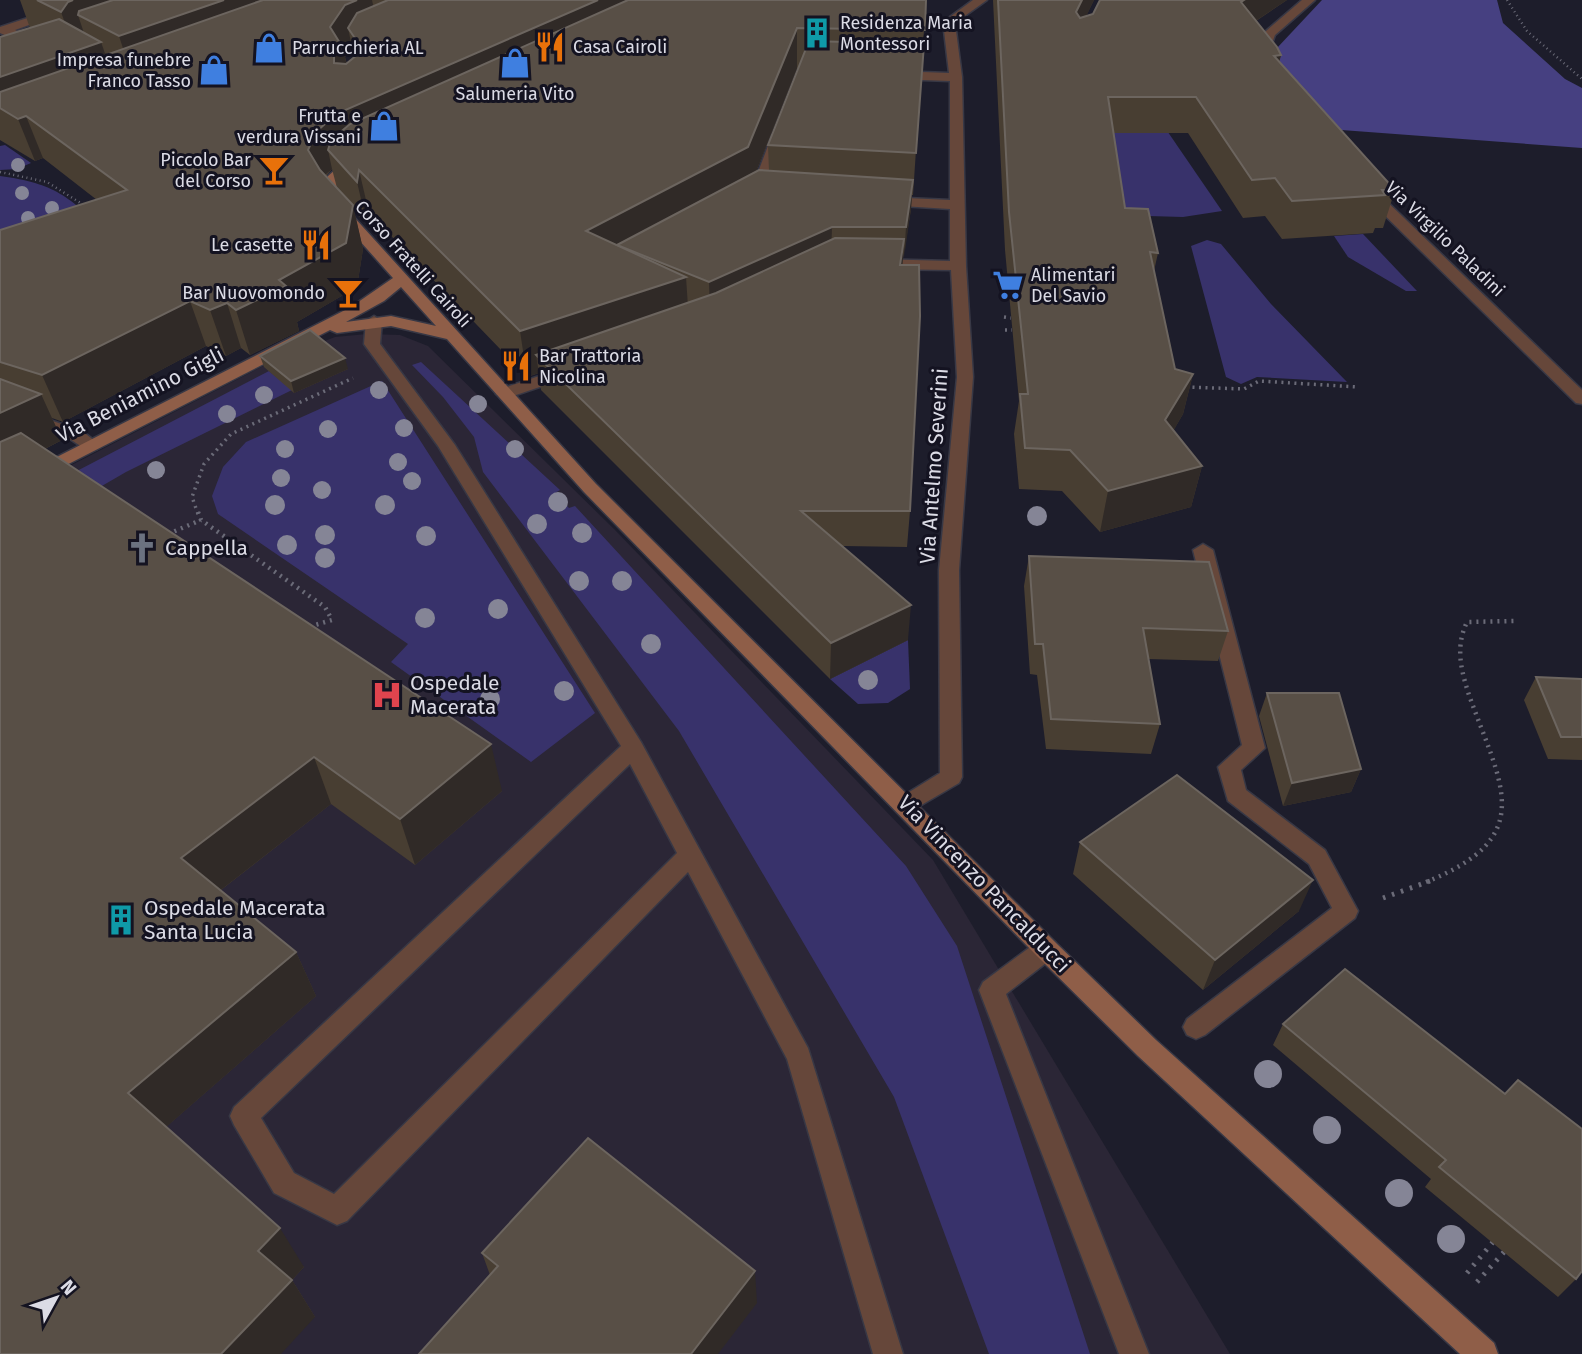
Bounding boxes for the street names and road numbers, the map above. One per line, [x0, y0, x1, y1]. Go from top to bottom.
street label: Via Virgilio Paladini [1381, 177, 1509, 301]
street label: Corso Fratelli Cairoli [350, 196, 476, 332]
street label: Via Beniamino Gigli [52, 341, 228, 449]
street label: Via Antelmo Severini [914, 367, 954, 565]
street label: Via Vincenzo Pancalducci [892, 790, 1076, 978]

